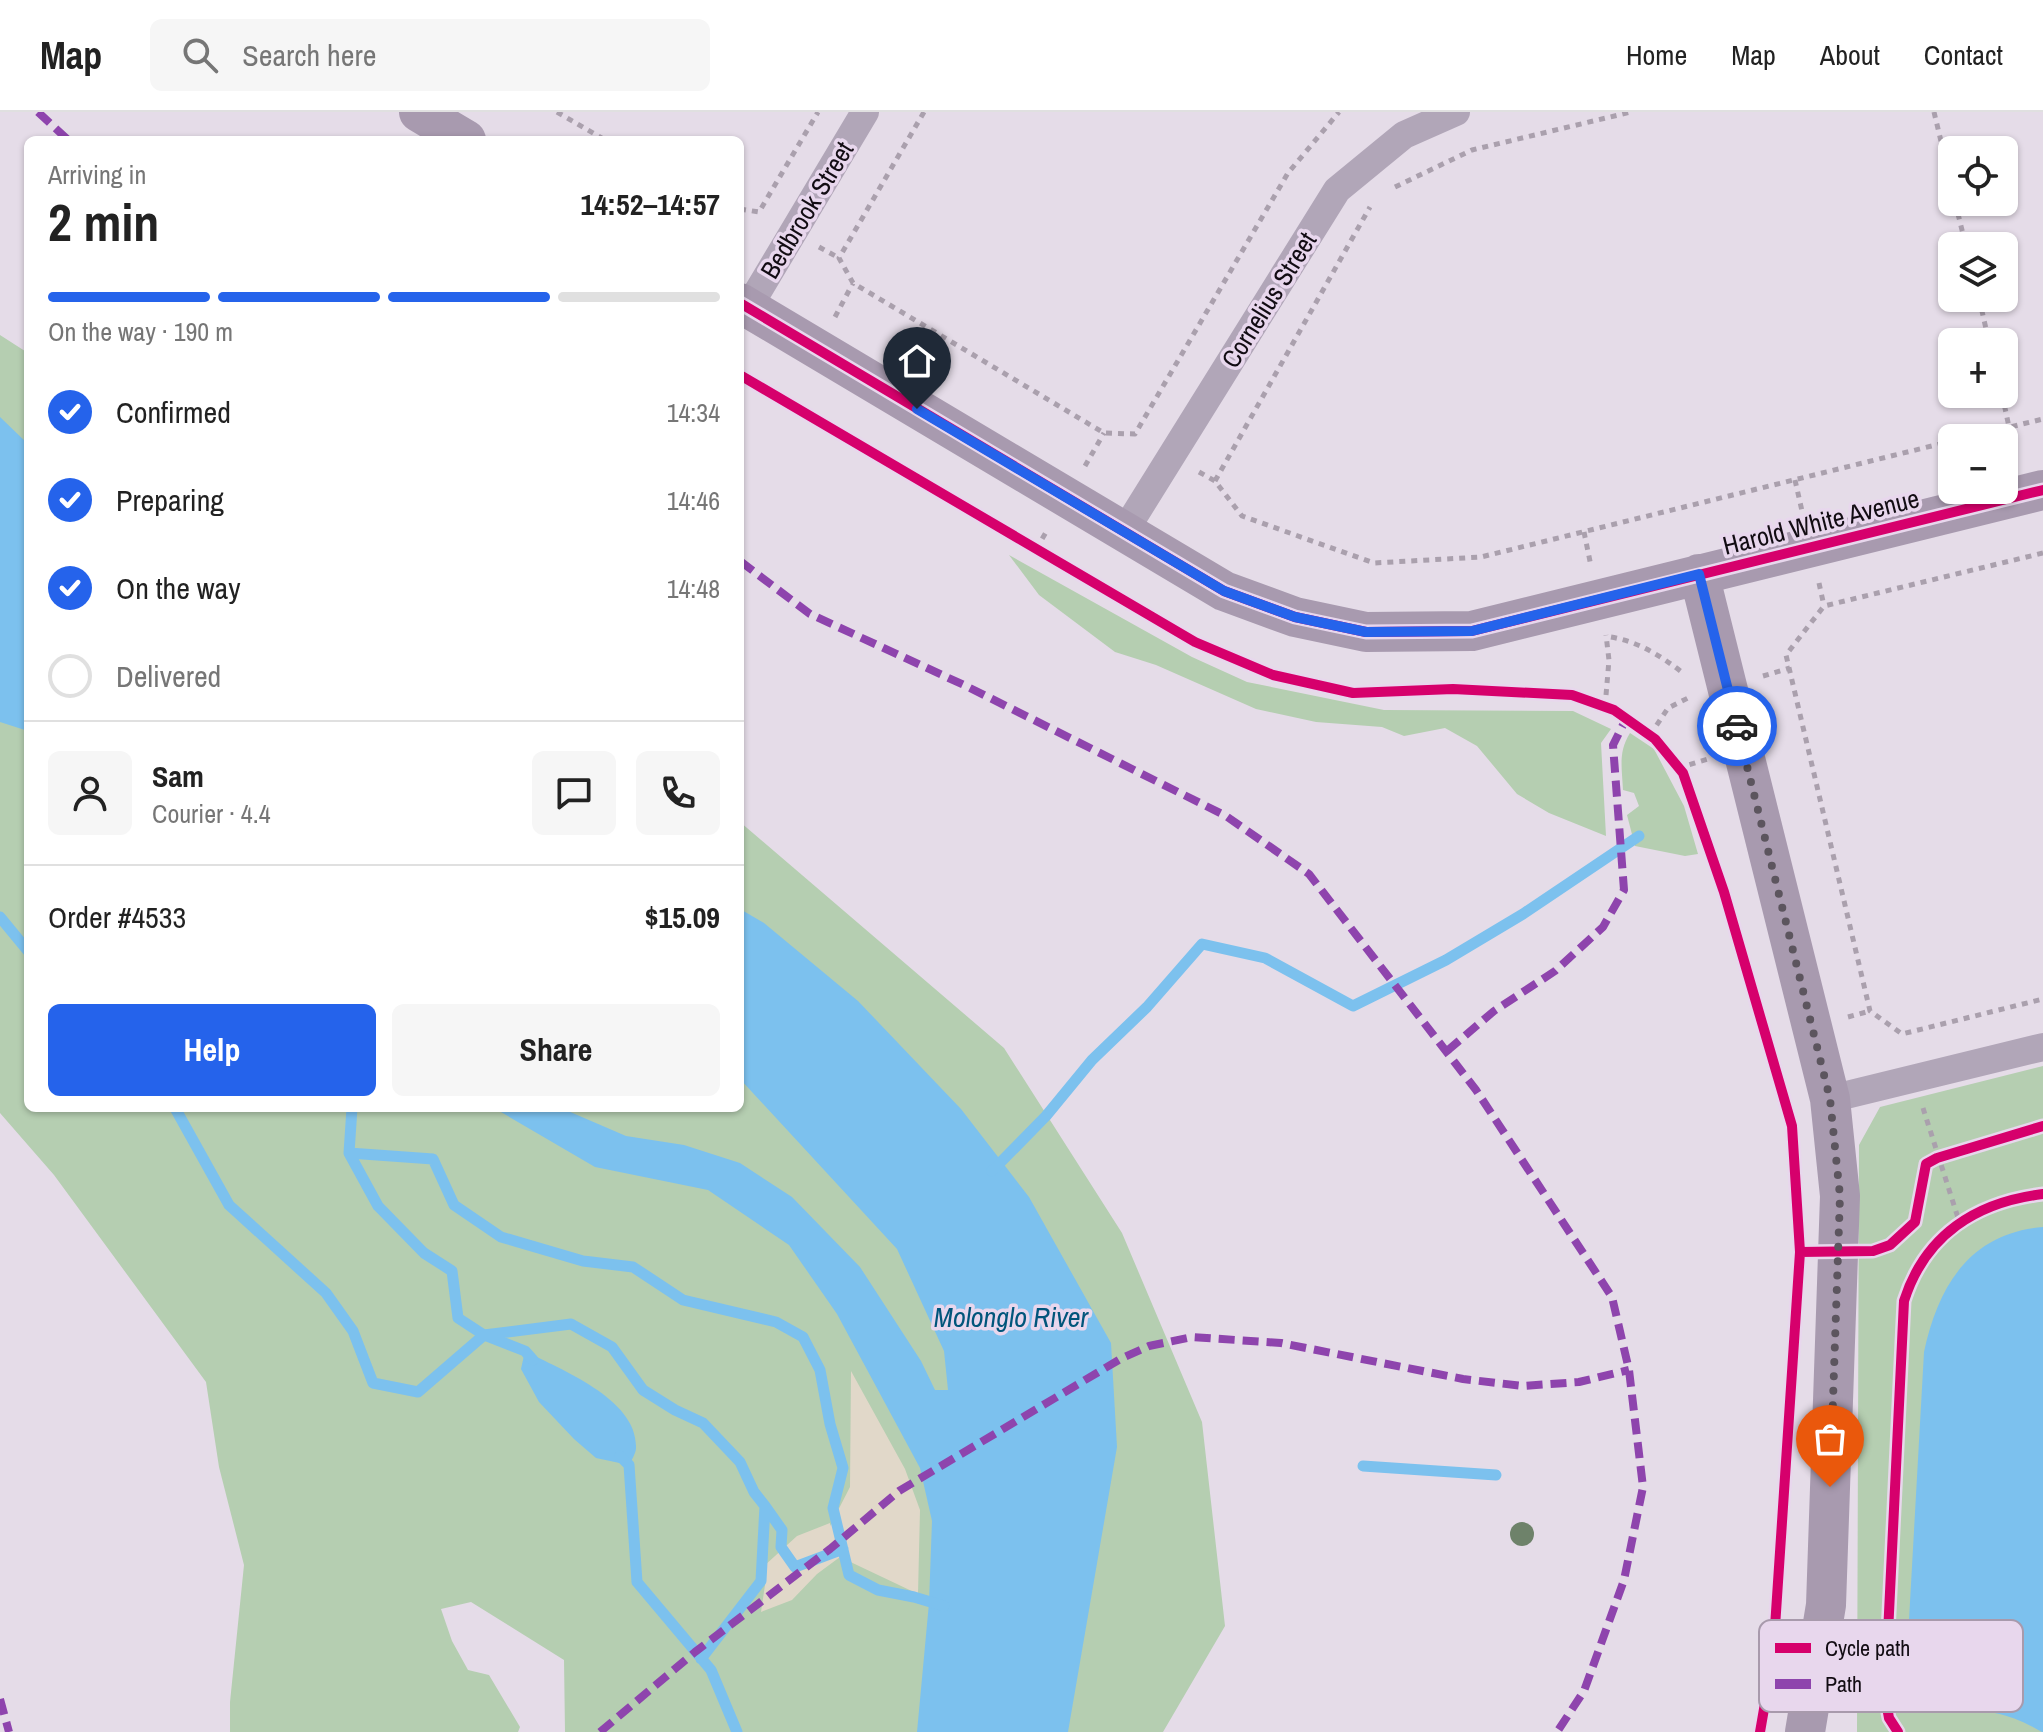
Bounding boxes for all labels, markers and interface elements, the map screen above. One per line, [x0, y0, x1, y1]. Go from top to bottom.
search box [150, 19, 710, 91]
text: Map [40, 30, 102, 81]
icon: search [178, 33, 222, 77]
text: Search here [242, 35, 376, 75]
text: Home [1626, 36, 1687, 74]
text: Map [1731, 36, 1776, 74]
text: About [1820, 36, 1880, 74]
text: Contact [1924, 36, 2003, 74]
street label: Bedbrook Street [752, 135, 861, 285]
map controls [1938, 136, 2018, 504]
button: locate [1938, 136, 2018, 216]
text: Arriving in [48, 157, 146, 192]
text: 14:52–14:57 [581, 184, 720, 224]
text: 2 min [48, 187, 159, 257]
street label: Cornelius Street [1213, 225, 1324, 374]
button: layers [1938, 232, 2018, 312]
text: On the way · 190 m [48, 314, 233, 349]
pin [883, 327, 951, 409]
button: + [1938, 328, 2018, 408]
icon: home [895, 339, 939, 383]
icon: check [48, 390, 92, 434]
text: Confirmed [116, 392, 231, 432]
text: 14:34 [667, 395, 720, 430]
button: − [1938, 424, 2018, 504]
icon: check [48, 478, 92, 522]
text: Preparing [116, 480, 224, 520]
street label: Harold White Avenue [1719, 480, 1923, 563]
text: 14:46 [667, 483, 720, 518]
icon: check [48, 566, 92, 610]
text: On the way [116, 568, 240, 608]
text: 14:48 [667, 571, 720, 606]
text: Delivered [116, 656, 221, 696]
courier [1697, 686, 1777, 766]
icon: car [1715, 704, 1759, 748]
button: person [48, 751, 132, 835]
button: chat [532, 751, 616, 835]
button: phone [636, 751, 720, 835]
text: Sam [152, 756, 204, 796]
text: Courier · 4.4 [152, 796, 271, 831]
text: Order #4533 [48, 897, 186, 937]
text: $15.09 [645, 897, 720, 937]
button: Help [48, 1004, 376, 1096]
button: Share [392, 1004, 720, 1096]
water label: Molonglo River [934, 1298, 1090, 1336]
pin [1796, 1405, 1864, 1487]
icon: bag [1808, 1417, 1852, 1461]
legend [1759, 1620, 2023, 1712]
text: Cycle path [1825, 1633, 1910, 1663]
text: Path [1825, 1669, 1862, 1699]

